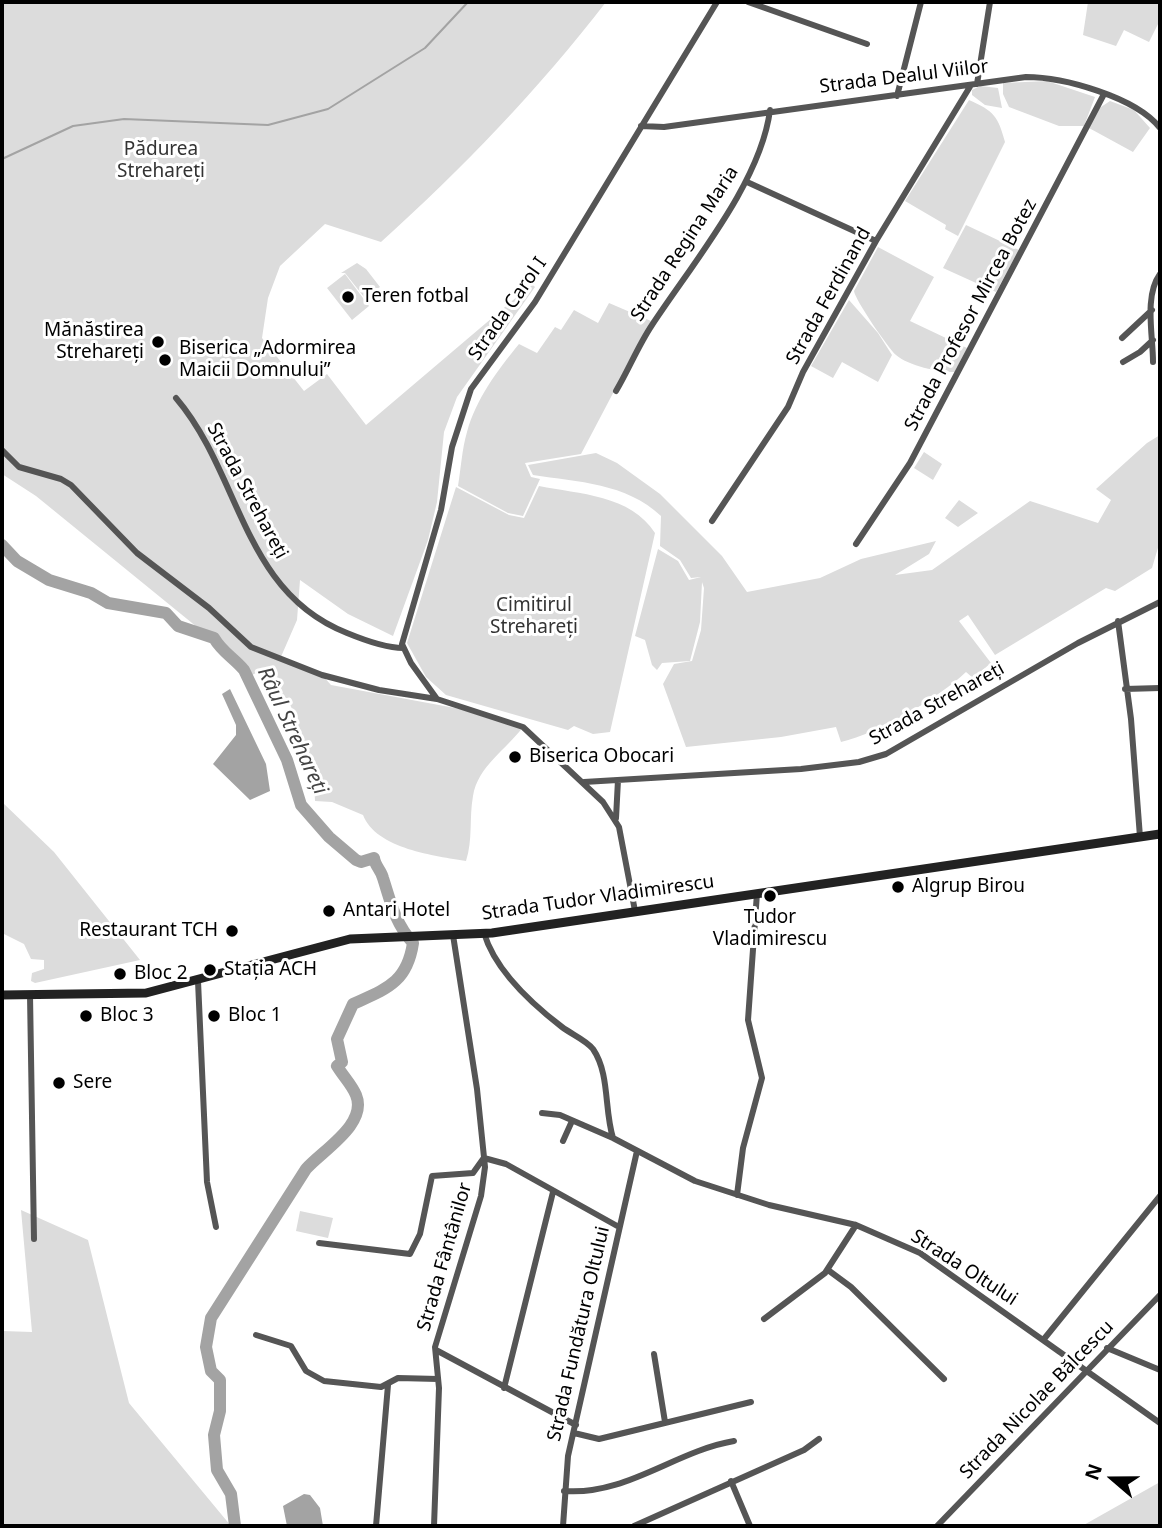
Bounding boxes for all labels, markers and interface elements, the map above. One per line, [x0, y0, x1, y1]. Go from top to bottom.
street label: Strada Dealul Viilor [818, 55, 990, 99]
park label: Pădurea Strehareți [117, 139, 205, 183]
street label: Strada Regina Maria [626, 162, 744, 326]
street label: Strada Profesor Mircea Botez [900, 195, 1042, 435]
street label: Strada Ferdinand [782, 223, 876, 369]
street label: Strada Carol I [464, 253, 552, 365]
place label: Teren fotbal [362, 286, 469, 308]
marker: Teren fotbal [340, 289, 356, 305]
place label: Mănăstirea Strehareți [44, 320, 144, 364]
marker: Mănăstirea Strehareți [150, 334, 166, 350]
place label: Biserica „Adormirea Maicii Domnului” [179, 338, 356, 382]
marker: Biserica „Adormirea Maicii Domnului” [157, 352, 173, 368]
street label: Strada Strehareți [202, 419, 292, 563]
park label: Cimitirul Strehareți [490, 595, 578, 639]
street label: Strada Strehareți [866, 658, 1008, 750]
water label: Râul Strehareți [251, 663, 333, 799]
place label: Biserica Obocari [529, 746, 674, 768]
marker: Biserica Obocari [507, 749, 523, 765]
street label: Strada Tudor Vladimirescu [480, 870, 716, 926]
place label: Algrup Birou [912, 876, 1025, 898]
marker: Algrup Birou [890, 879, 906, 895]
marker: Tudor Vladimirescu [762, 888, 778, 904]
place label: Antari Hotel [343, 900, 450, 922]
marker: Antari Hotel [321, 903, 337, 919]
place label: Tudor Vladimirescu [713, 907, 827, 951]
place label: Restaurant TCH [79, 920, 218, 942]
marker: Restaurant TCH [224, 923, 240, 939]
place label: Stația ACH [224, 959, 317, 981]
marker: Stația ACH [202, 962, 218, 978]
place label: Bloc 2 [134, 963, 188, 985]
marker: Bloc 2 [112, 966, 128, 982]
place label: Bloc 3 [100, 1005, 154, 1027]
place label: Bloc 1 [228, 1005, 282, 1027]
marker: Bloc 3 [78, 1008, 94, 1024]
marker: Bloc 1 [206, 1008, 222, 1024]
place label: Sere [73, 1072, 112, 1094]
marker: Sere [51, 1075, 67, 1091]
street label: Strada Fântânilor [413, 1180, 477, 1334]
street label: Strada Fundătura Oltului [543, 1224, 615, 1444]
street label: Strada Oltului [906, 1225, 1022, 1311]
street label: Strada Nicolae Bălcescu [955, 1316, 1119, 1484]
north arrow [1078, 1444, 1148, 1514]

